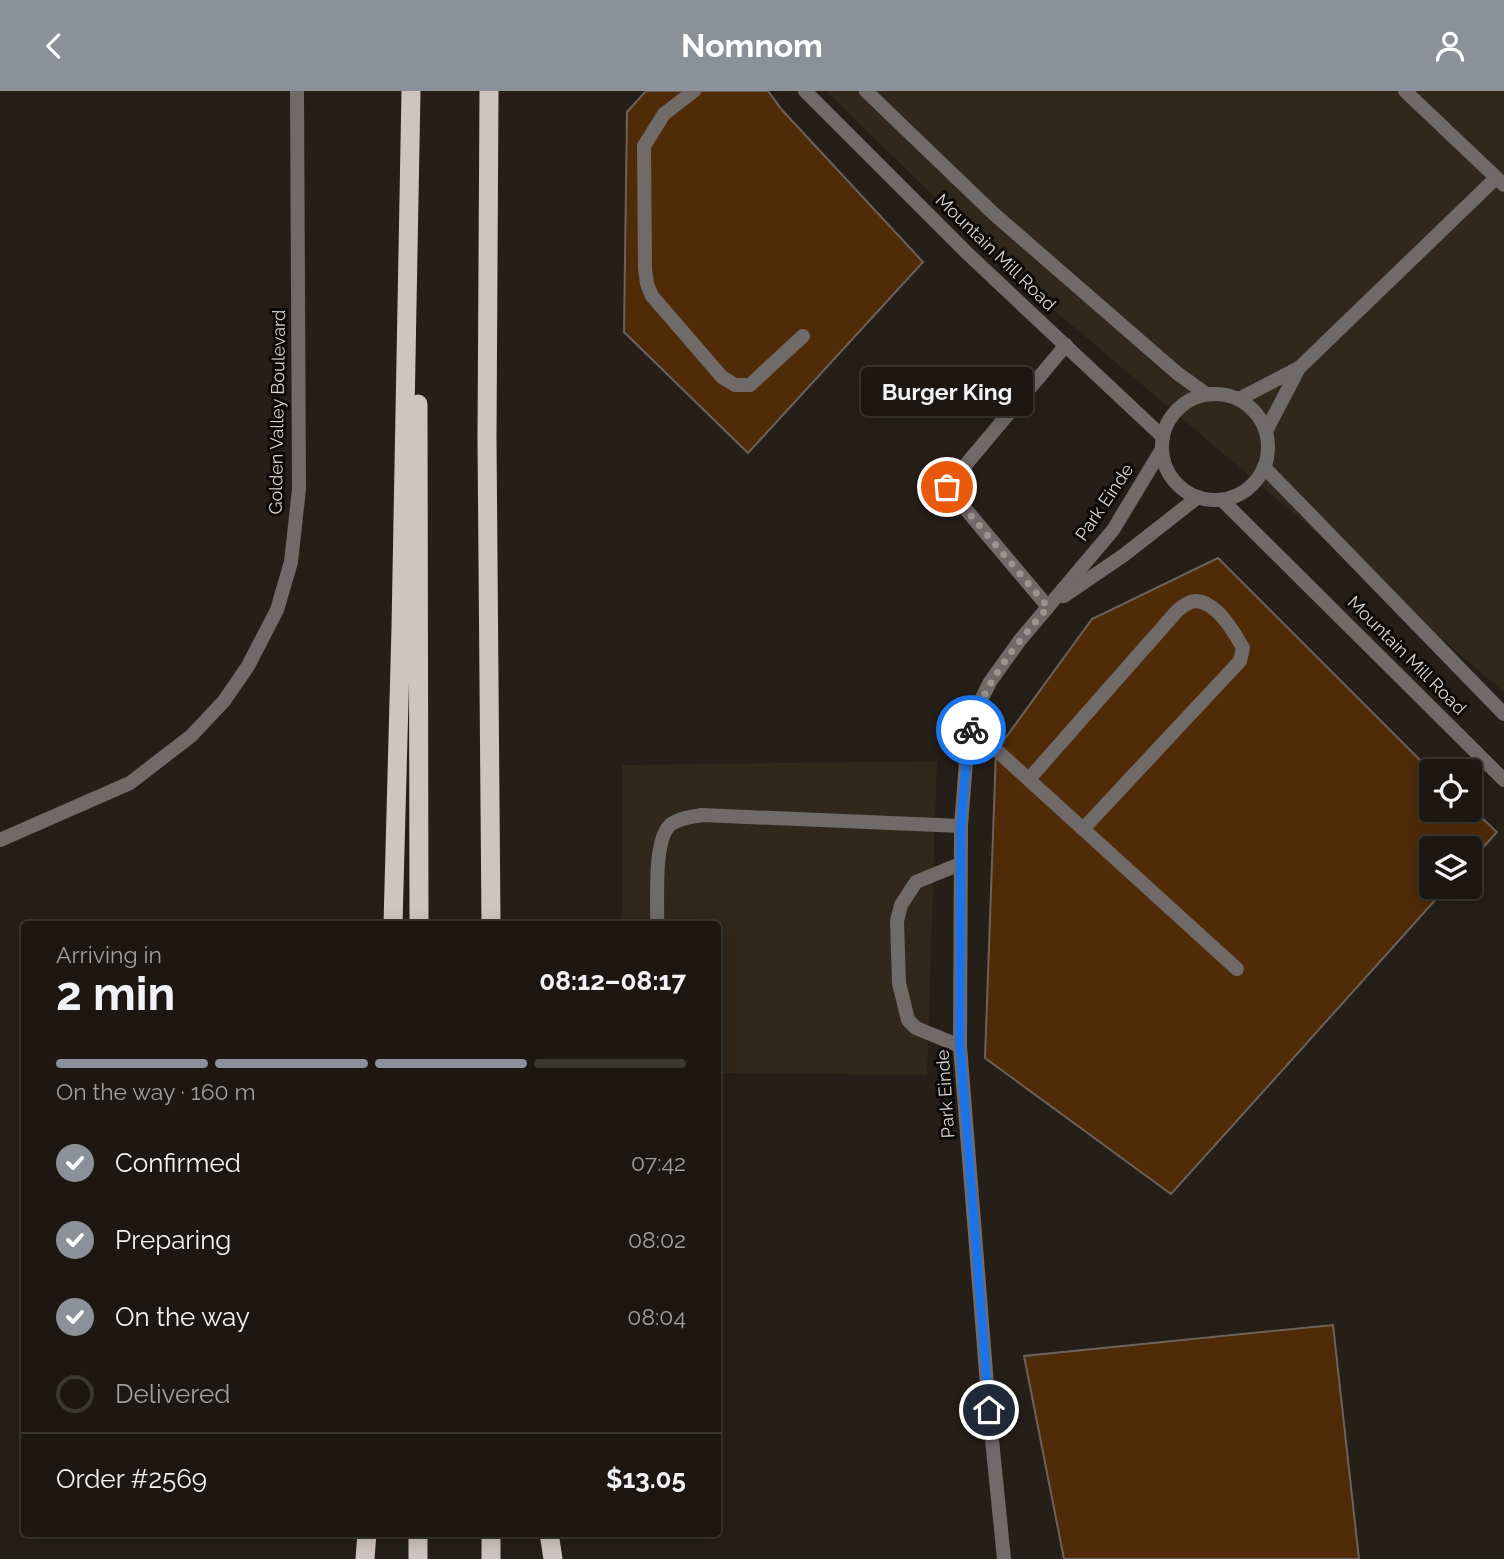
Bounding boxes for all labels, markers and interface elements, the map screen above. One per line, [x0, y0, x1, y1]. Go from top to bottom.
icon: back [35, 27, 73, 65]
text: Nomnom [681, 27, 823, 64]
icon: person [1431, 27, 1469, 65]
street label: Mountain Mill Road [932, 189, 1060, 315]
street label: Golden Valley Boulevard [265, 309, 289, 515]
callout: Burger King [861, 368, 1033, 417]
text: Burger King [882, 378, 1012, 405]
pin [917, 457, 977, 517]
street label: Park Einde [1071, 459, 1138, 545]
icon: bag [928, 468, 966, 506]
street label: Mountain Mill Road [1343, 591, 1471, 719]
courier [936, 695, 1006, 765]
icon: bike [952, 711, 990, 749]
map controls [1419, 759, 1482, 899]
button: locate [1419, 759, 1482, 822]
button: layers [1419, 836, 1482, 899]
text: Arriving in [56, 941, 162, 968]
text: 08:12–08:17 [539, 966, 686, 996]
text: 2 min [56, 967, 175, 1021]
street label: Park Einde [931, 1049, 959, 1139]
text: On the way · 160 m [56, 1078, 256, 1105]
icon: check [56, 1144, 94, 1182]
text: Confirmed [115, 1148, 241, 1178]
text: 07:42 [631, 1149, 686, 1176]
icon: check [56, 1221, 94, 1259]
text: Preparing [115, 1225, 231, 1255]
text: 08:02 [628, 1226, 686, 1253]
icon: check [56, 1298, 94, 1336]
text: On the way [115, 1302, 250, 1332]
text: 08:04 [627, 1303, 686, 1330]
text: Delivered [115, 1379, 230, 1409]
pin [959, 1380, 1019, 1440]
icon: home [970, 1391, 1008, 1429]
text: Order #2569 [56, 1464, 207, 1494]
text: $13.05 [606, 1464, 686, 1494]

